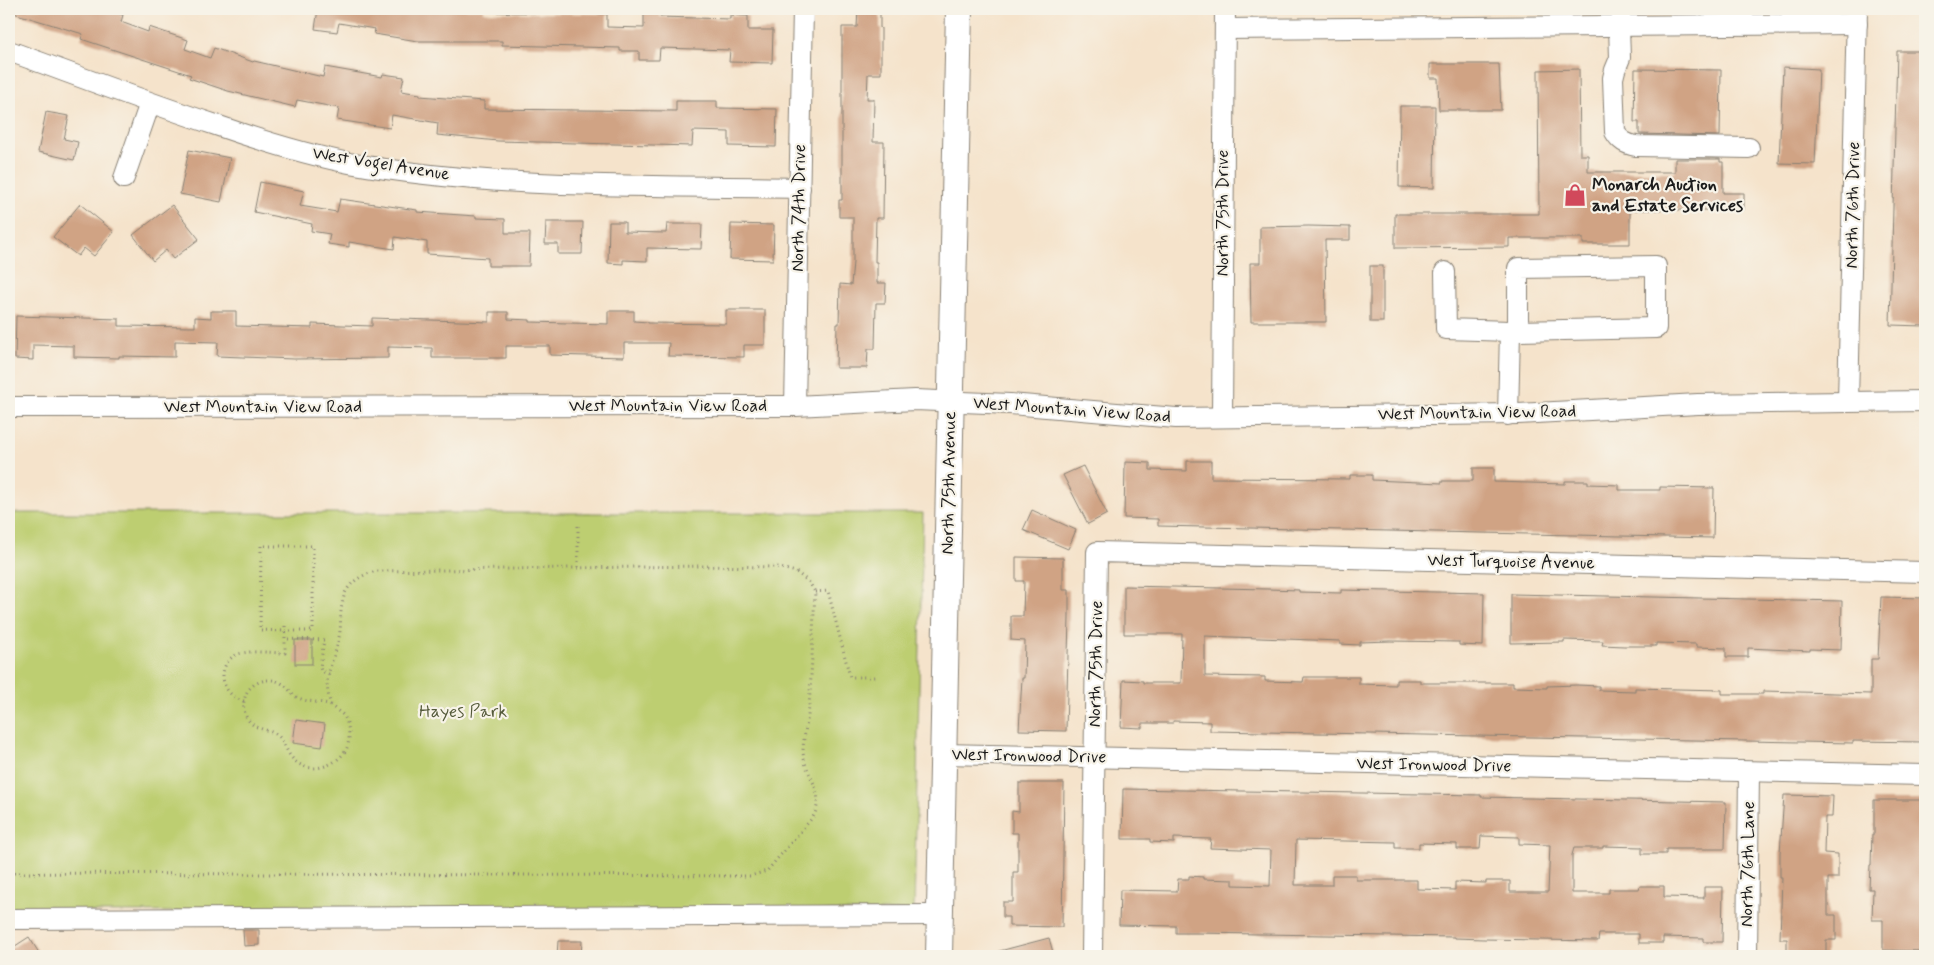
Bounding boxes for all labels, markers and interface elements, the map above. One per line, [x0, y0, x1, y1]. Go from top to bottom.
street label: West Vogel Avenue [310, 141, 451, 189]
street label: North 76th Drive [1840, 141, 1866, 269]
street label: North 74th Drive [786, 144, 812, 272]
street label: North 75th Drive [1211, 150, 1235, 276]
place label: Monarch Auction and Estate Services [1592, 173, 1743, 218]
shop icon: Monarch Auction and Estate Services [1562, 182, 1588, 208]
street label: West Mountain View Road [972, 391, 1172, 429]
street label: West Mountain View Road [569, 394, 767, 418]
street label: West Mountain View Road [164, 395, 362, 419]
street label: West Mountain View Road [1378, 399, 1576, 427]
street label: North 75th Avenue [936, 411, 962, 555]
street label: West Turquoise Avenue [1427, 549, 1595, 575]
street label: North 75th Drive [1083, 600, 1109, 728]
park label: Hayes Park [419, 700, 507, 724]
street label: West Ironwood Drive [951, 743, 1107, 769]
street label: West Ironwood Drive [1356, 752, 1512, 778]
street label: North 76th Lane [1735, 801, 1761, 927]

